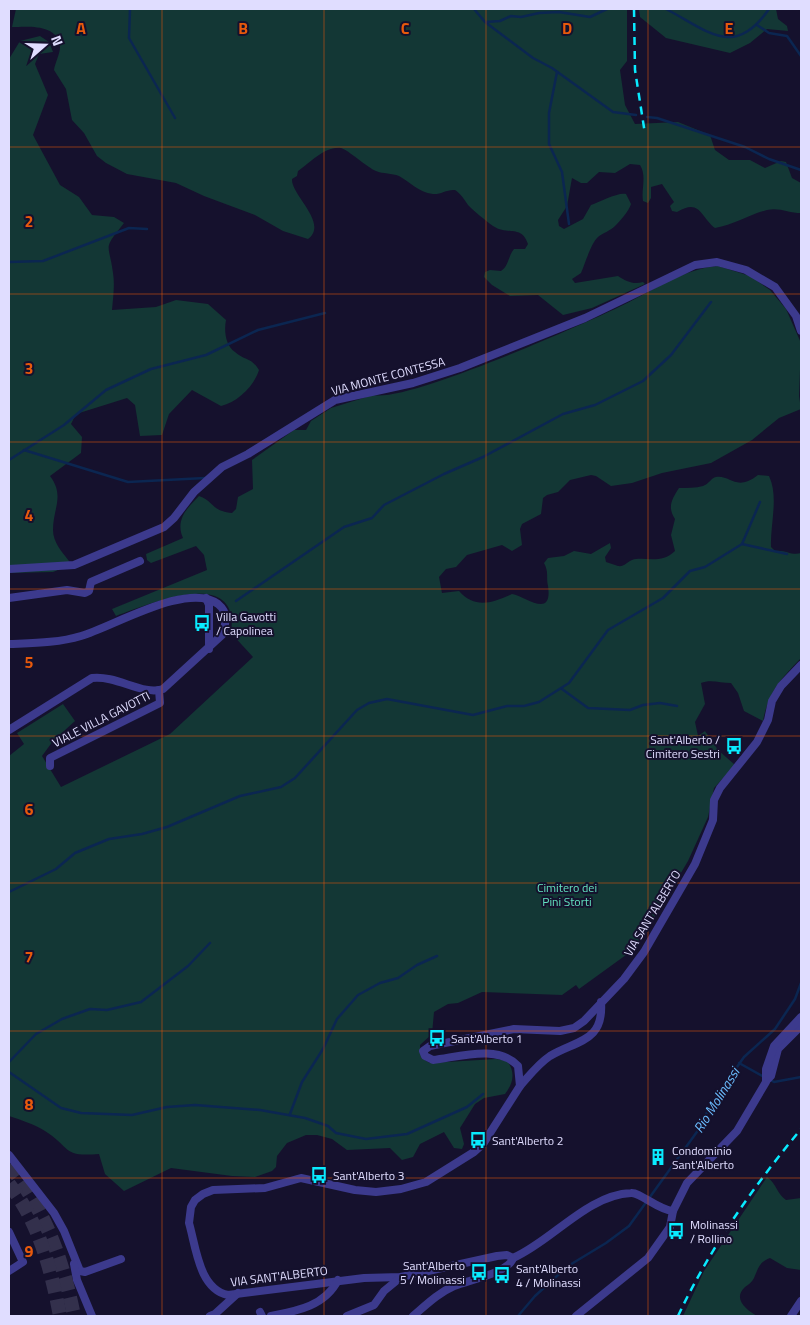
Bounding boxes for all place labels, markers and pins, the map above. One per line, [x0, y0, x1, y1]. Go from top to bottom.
place label: Villa Gavotti / Capolinea [216, 607, 276, 640]
bus stop icon: Villa Gavotti / Capolinea [192, 613, 212, 633]
place label: Sant'Alberto / Cimitero Sestri [646, 730, 720, 763]
bus stop icon: Sant'Alberto / Cimitero Sestri [724, 736, 744, 756]
bus stop icon: Sant'Alberto 1 [427, 1028, 447, 1048]
place label: Sant'Alberto 1 [451, 1029, 522, 1048]
bus stop icon: Sant'Alberto 2 [468, 1130, 488, 1150]
place label: Sant'Alberto 2 [492, 1131, 563, 1150]
place label: Condominio Sant'Alberto [672, 1141, 734, 1174]
building icon: Condominio Sant'Alberto [648, 1147, 668, 1167]
bus stop icon: Sant'Alberto 3 [309, 1165, 329, 1185]
place label: Sant'Alberto 3 [333, 1166, 404, 1185]
place label: Molinassi / Rollino [690, 1215, 738, 1248]
bus stop icon: Molinassi / Rollino [666, 1221, 686, 1241]
place label: Sant'Alberto 5 / Molinassi [400, 1256, 465, 1289]
place label: Sant'Alberto 4 / Molinassi [516, 1259, 581, 1292]
bus stop icon: Sant'Alberto 5 / Molinassi [469, 1262, 489, 1282]
bus stop icon: Sant'Alberto 4 / Molinassi [492, 1265, 512, 1285]

